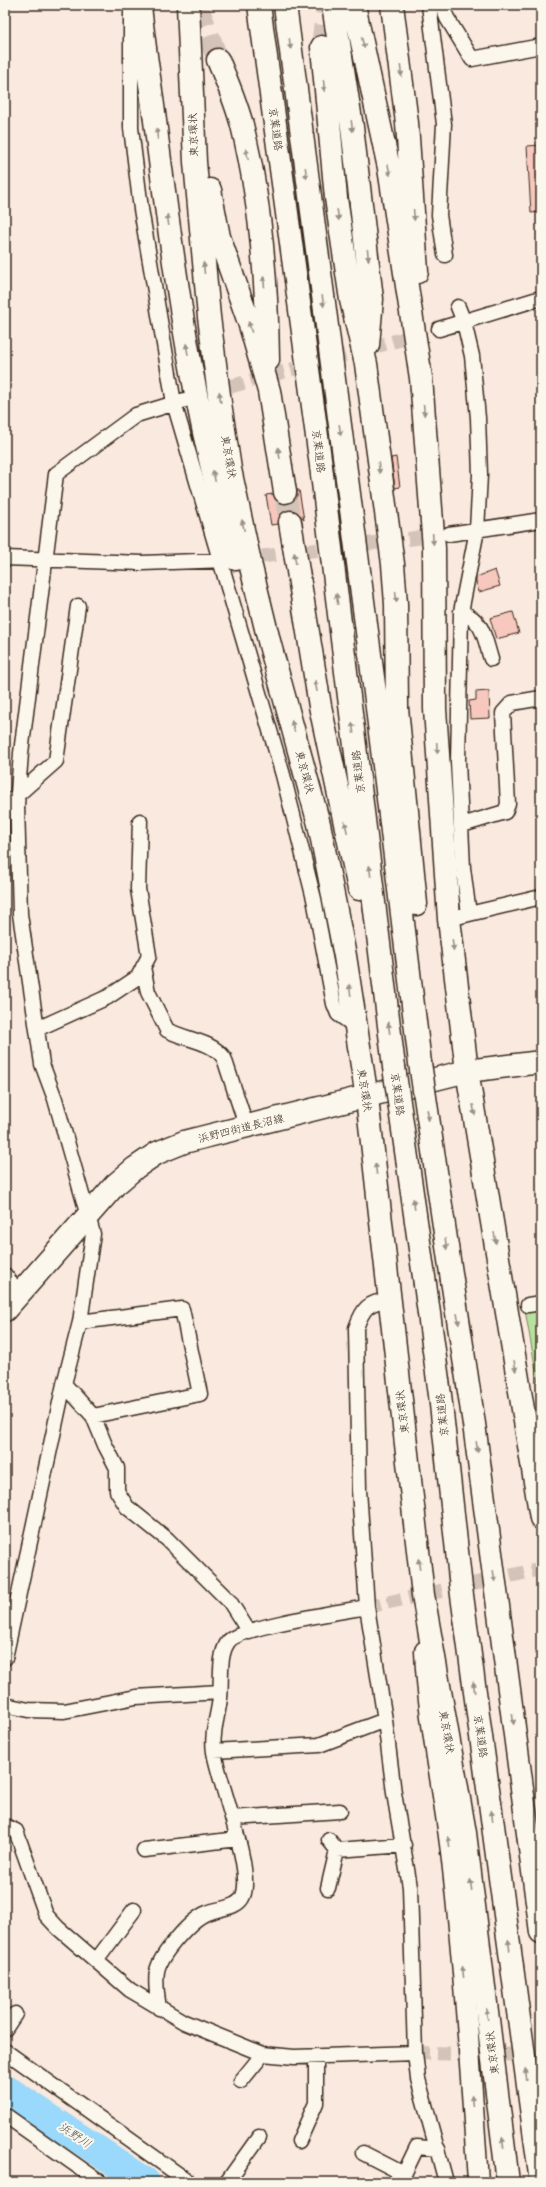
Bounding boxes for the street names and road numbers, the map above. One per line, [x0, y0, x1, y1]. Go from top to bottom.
street label: 京葉道路 [266, 106, 285, 152]
street label: 東京環状 [186, 113, 201, 157]
street label: 京葉道路 [309, 428, 328, 474]
street label: 東京環状 [218, 434, 239, 480]
street label: 東京環状 [293, 749, 316, 795]
street label: 京葉道路 [349, 749, 368, 795]
street label: 東京環状 [355, 1067, 374, 1113]
street label: 京葉道路 [388, 1071, 407, 1117]
street label: 浜野四街道長沼線 [197, 1112, 285, 1145]
street label: 東京環状 [393, 1389, 412, 1435]
street label: 京葉道路 [434, 1392, 451, 1438]
street label: 東京環状 [436, 1709, 457, 1755]
street label: 京葉道路 [471, 1713, 490, 1759]
street label: 東京環状 [483, 2030, 502, 2076]

